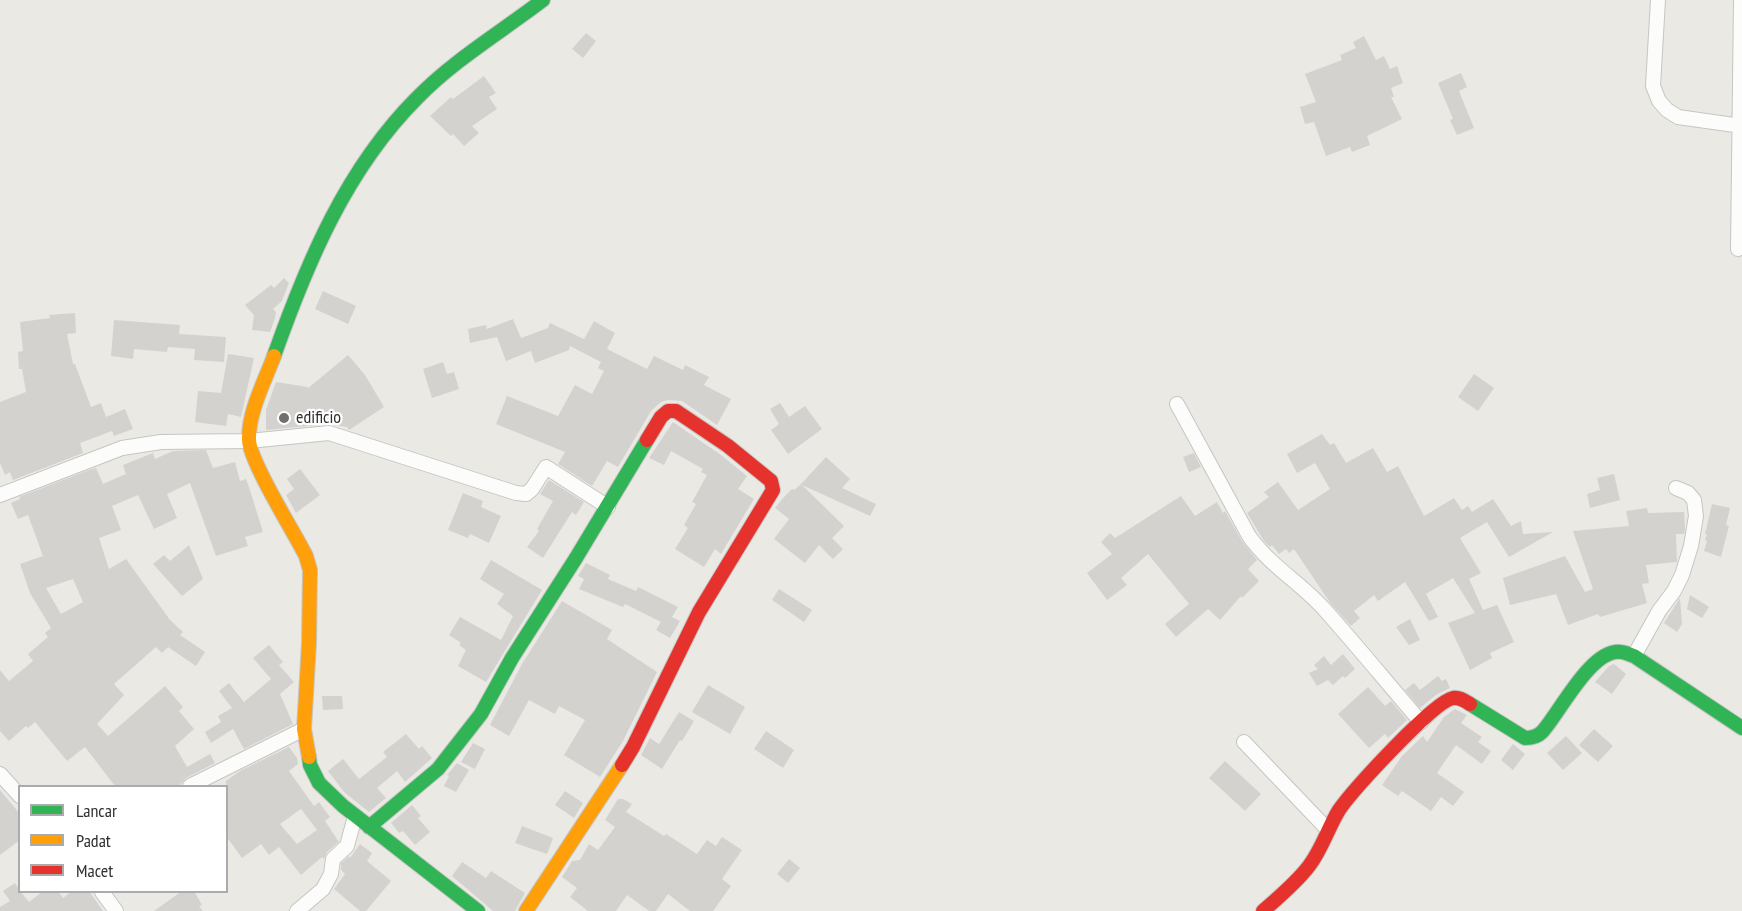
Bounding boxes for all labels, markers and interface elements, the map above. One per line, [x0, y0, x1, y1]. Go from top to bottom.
place label: edificio [296, 407, 341, 429]
marker: edificio [277, 411, 291, 425]
legend [18, 785, 228, 893]
text: Lancar [76, 799, 117, 822]
text: Padat [76, 829, 111, 852]
text: Macet [76, 859, 113, 882]

